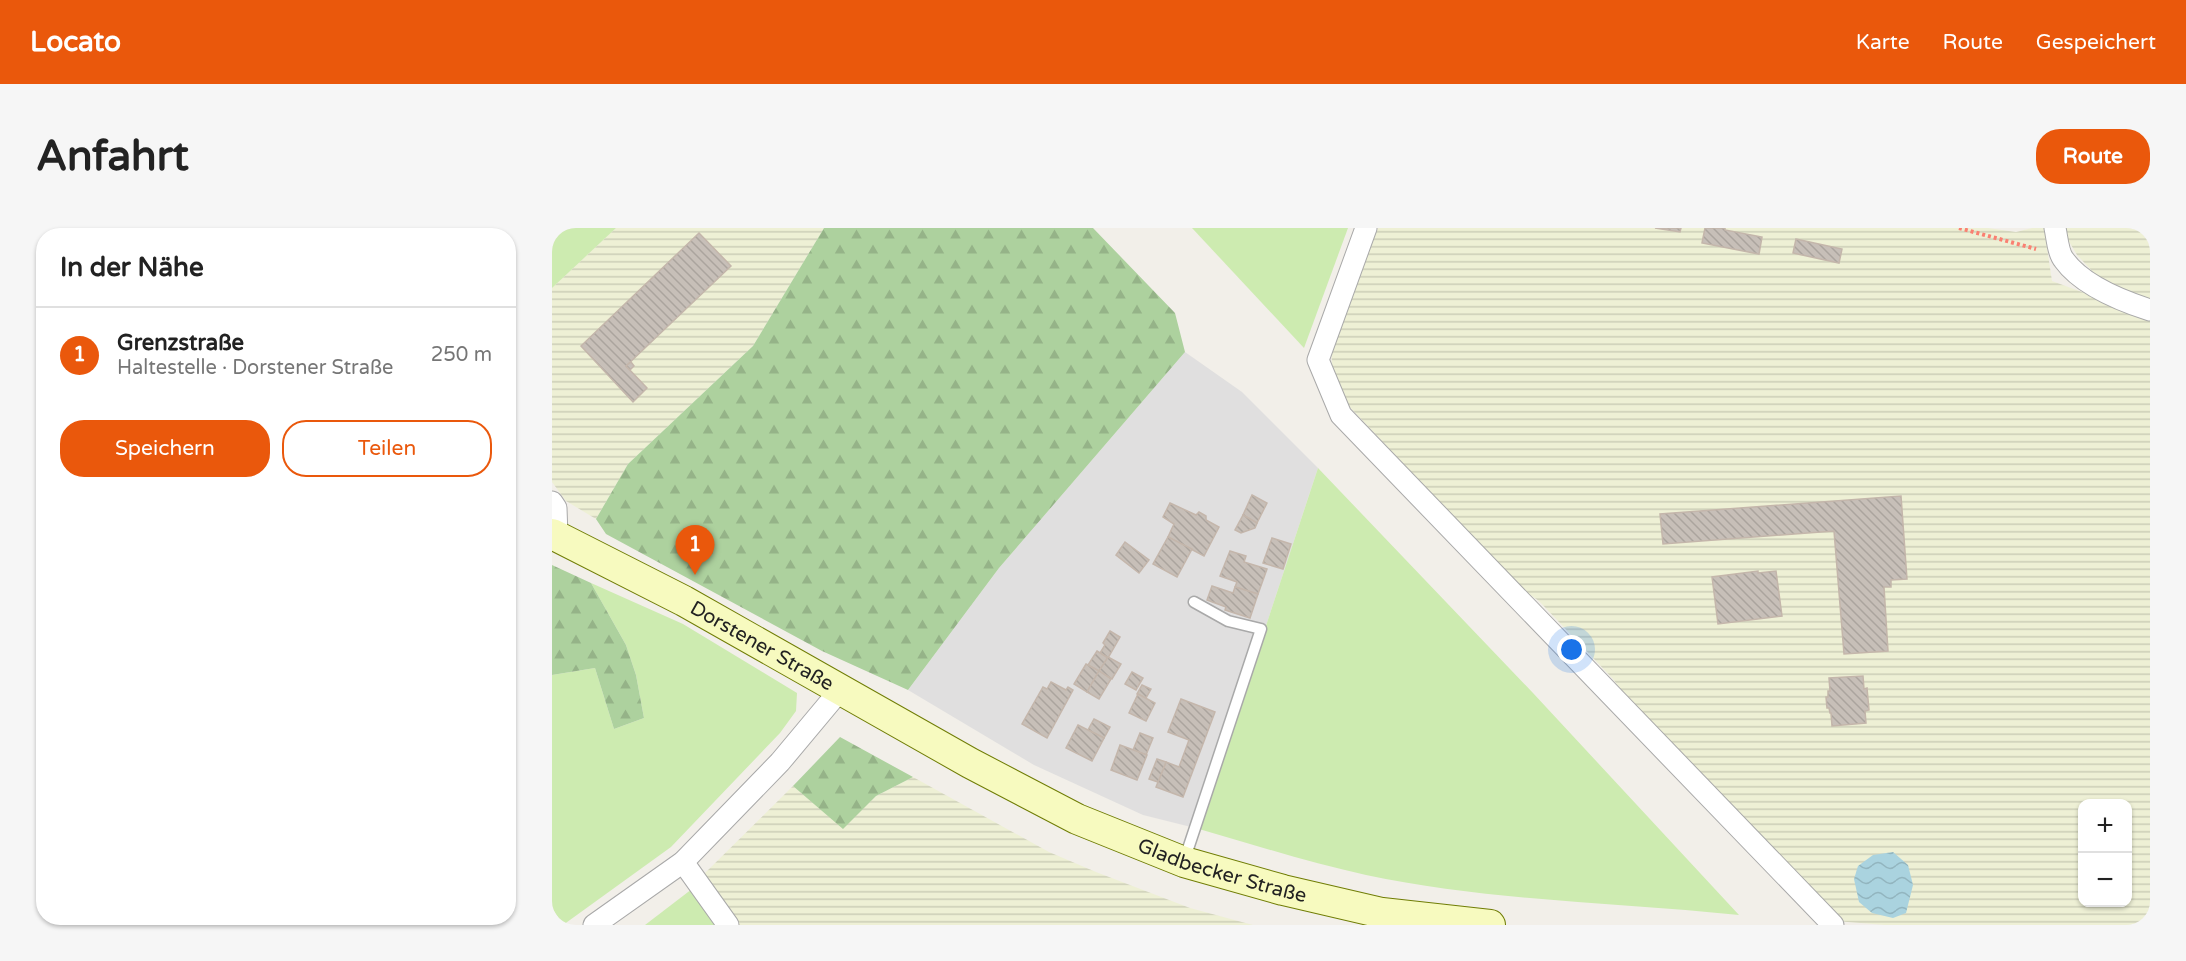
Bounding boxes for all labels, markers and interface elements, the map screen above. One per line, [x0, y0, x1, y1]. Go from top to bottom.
text: Locato [30, 25, 121, 59]
text: Karte [1856, 30, 1910, 55]
text: Route [1943, 30, 2003, 55]
text: Gespeichert [2036, 30, 2156, 55]
button: Route [2036, 129, 2150, 184]
text: Anfahrt [36, 131, 189, 182]
text: In der Nähe [60, 252, 204, 283]
text: Grenzstraße [117, 330, 244, 356]
text: 1 [73, 343, 86, 367]
text: 250 m [431, 343, 492, 367]
text: Haltestelle · Dorstener Straße [117, 356, 393, 380]
button: Speichern [60, 420, 270, 477]
button: Teilen [282, 420, 492, 477]
pin: 1 [676, 526, 714, 575]
street label: Dorstener Straße [686, 596, 838, 696]
your location [1557, 635, 1586, 664]
map controls [2078, 799, 2132, 907]
button: + [2078, 799, 2132, 853]
street label: Gladbecker Straße [1134, 834, 1309, 908]
button: − [2078, 853, 2132, 907]

